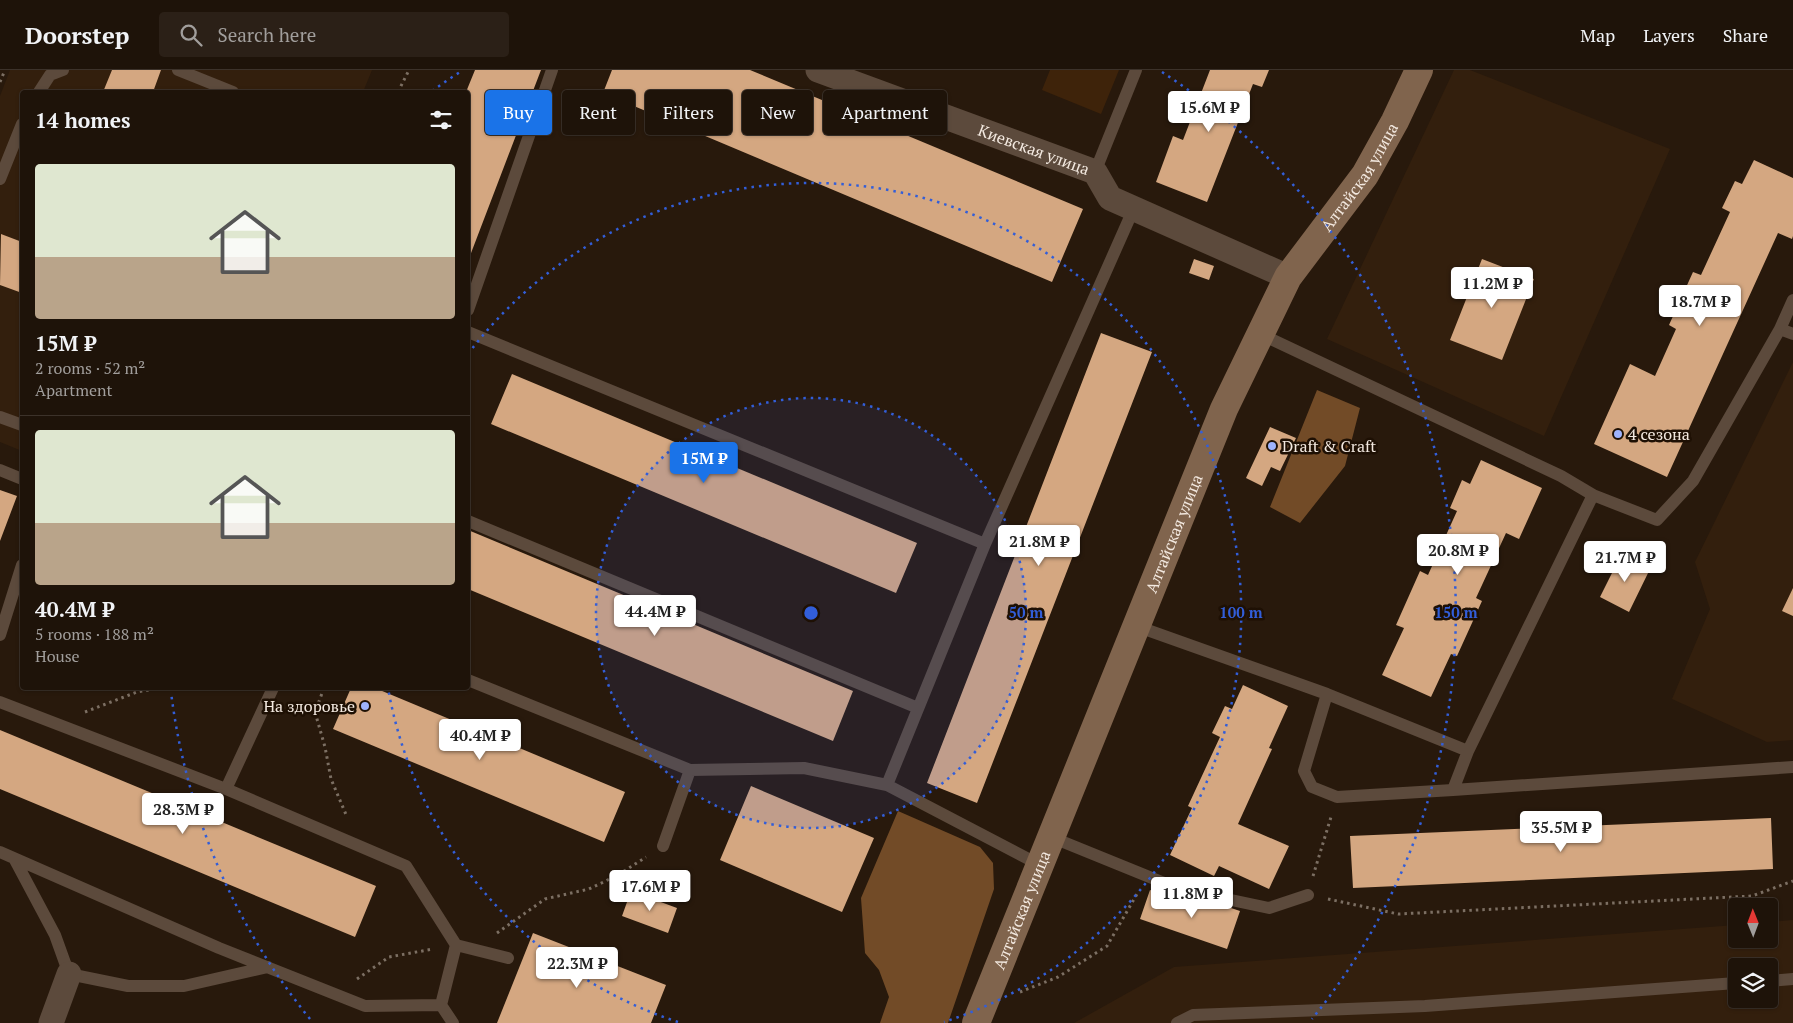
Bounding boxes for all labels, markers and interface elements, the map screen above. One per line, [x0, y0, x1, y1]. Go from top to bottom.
search box [159, 12, 509, 57]
text: Doorstep [25, 19, 129, 51]
icon: search [177, 21, 205, 49]
text: Search here [217, 22, 316, 47]
text: Map [1580, 23, 1615, 47]
text: Layers [1643, 23, 1695, 47]
text: Share [1723, 23, 1768, 47]
chip: Buy [485, 90, 552, 135]
chip: Rent [562, 90, 635, 135]
chip: Filters [645, 90, 732, 135]
chip: New [742, 90, 813, 135]
chip: Apartment [823, 90, 947, 135]
pin: 15.6M ₽ [1163, 90, 1255, 133]
text: 15.6M ₽ [1179, 96, 1239, 118]
text: 14 homes [35, 106, 131, 134]
icon: filters [427, 106, 455, 134]
street label: Киевская улица [975, 119, 1093, 180]
street label: Алтайская улица [1315, 119, 1403, 236]
icon: home [200, 197, 290, 287]
pin: 11.2M ₽ [1446, 266, 1538, 309]
text: 11.2M ₽ [1462, 272, 1522, 294]
pin: 18.7M ₽ [1654, 284, 1746, 327]
text: 18.7M ₽ [1670, 290, 1730, 312]
text: 15M ₽ [35, 329, 96, 357]
text: 2 rooms · 52 m² [35, 357, 145, 379]
text: Apartment [35, 379, 112, 401]
place label: 4 сезона [1628, 423, 1690, 445]
marker: 4 сезона [1612, 428, 1624, 440]
place label: Draft & Craft [1282, 435, 1376, 457]
marker: Draft & Craft [1266, 440, 1278, 452]
pin: 15M ₽ [669, 442, 739, 484]
text: 15M ₽ [681, 447, 727, 469]
icon: home [200, 462, 290, 552]
street label: Алтайская улица [1140, 471, 1208, 596]
pin: 21.8M ₽ [993, 524, 1085, 567]
text: 21.8M ₽ [1009, 530, 1069, 552]
pin: 20.8M ₽ [1412, 534, 1504, 576]
text: 20.8M ₽ [1428, 539, 1488, 561]
pin: 21.7M ₽ [1579, 540, 1671, 583]
text: 21.7M ₽ [1595, 546, 1655, 568]
pin: 44.4M ₽ [609, 594, 701, 637]
text: 40.4M ₽ [35, 595, 114, 623]
text: 44.4M ₽ [625, 600, 685, 622]
text: 50 m [1009, 602, 1044, 622]
text: 100 m [1219, 602, 1263, 622]
text: 150 m [1434, 602, 1478, 622]
centre of rings [802, 604, 820, 622]
text: 5 rooms · 188 m² [35, 623, 154, 645]
text: House [35, 645, 80, 667]
place label: На здоровье [263, 695, 355, 717]
marker: На здоровье [359, 700, 371, 712]
pin: 40.4M ₽ [434, 718, 526, 761]
text: 40.4M ₽ [450, 724, 510, 746]
pin: 28.3M ₽ [137, 792, 229, 835]
text: 28.3M ₽ [153, 798, 213, 820]
pin: 35.5M ₽ [1515, 810, 1607, 853]
text: 35.5M ₽ [1531, 816, 1591, 838]
street label: Алтайская улица [988, 847, 1056, 973]
pin: 17.6M ₽ [604, 870, 696, 912]
text: 17.6M ₽ [620, 875, 680, 897]
pin: 11.8M ₽ [1146, 876, 1238, 919]
text: 11.8M ₽ [1162, 882, 1222, 904]
north arrow [1728, 898, 1778, 948]
map controls [1728, 898, 1778, 1008]
pin: 22.3M ₽ [531, 946, 623, 989]
text: 22.3M ₽ [547, 952, 607, 974]
button: layers [1728, 958, 1778, 1008]

